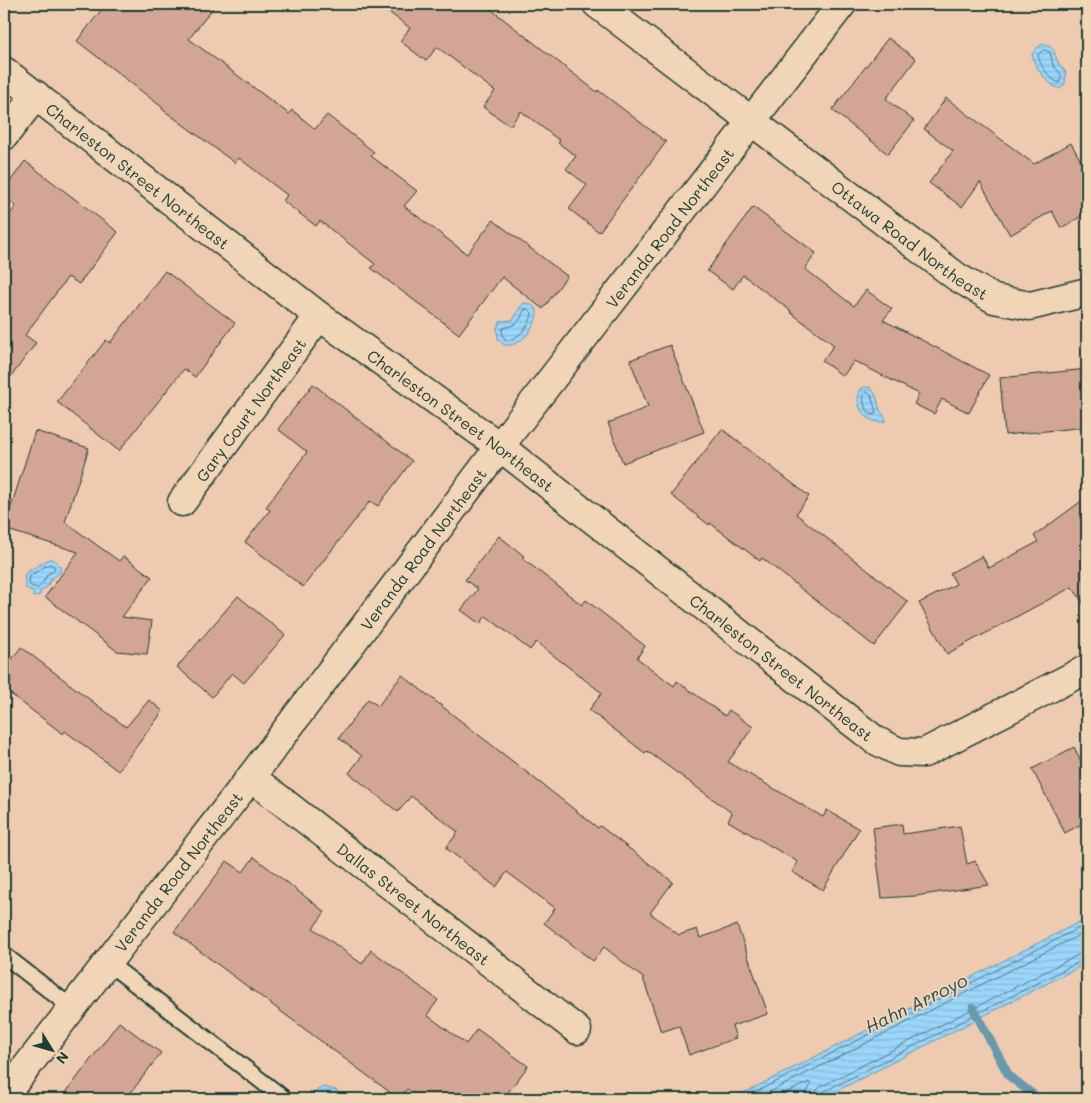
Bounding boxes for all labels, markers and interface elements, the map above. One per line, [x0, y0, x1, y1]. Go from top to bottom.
street label: Charleston Street Northeast [42, 97, 234, 253]
street label: Veranda Road Northeast [600, 143, 738, 312]
street label: Ottawa Road Northeast [828, 175, 992, 304]
street label: Gary Court Northeast [190, 333, 310, 485]
street label: Charleston Street Northeast [363, 344, 559, 496]
street label: Veranda Road Northeast [355, 464, 491, 634]
street label: Charleston Street Northeast [686, 589, 878, 745]
street label: Veranda Road Northeast [109, 787, 247, 956]
street label: Dallas Street Northeast [333, 837, 494, 969]
water label: Hahn Arroyo [861, 968, 972, 1038]
north arrow [28, 1026, 78, 1076]
text: N [52, 1048, 74, 1068]

